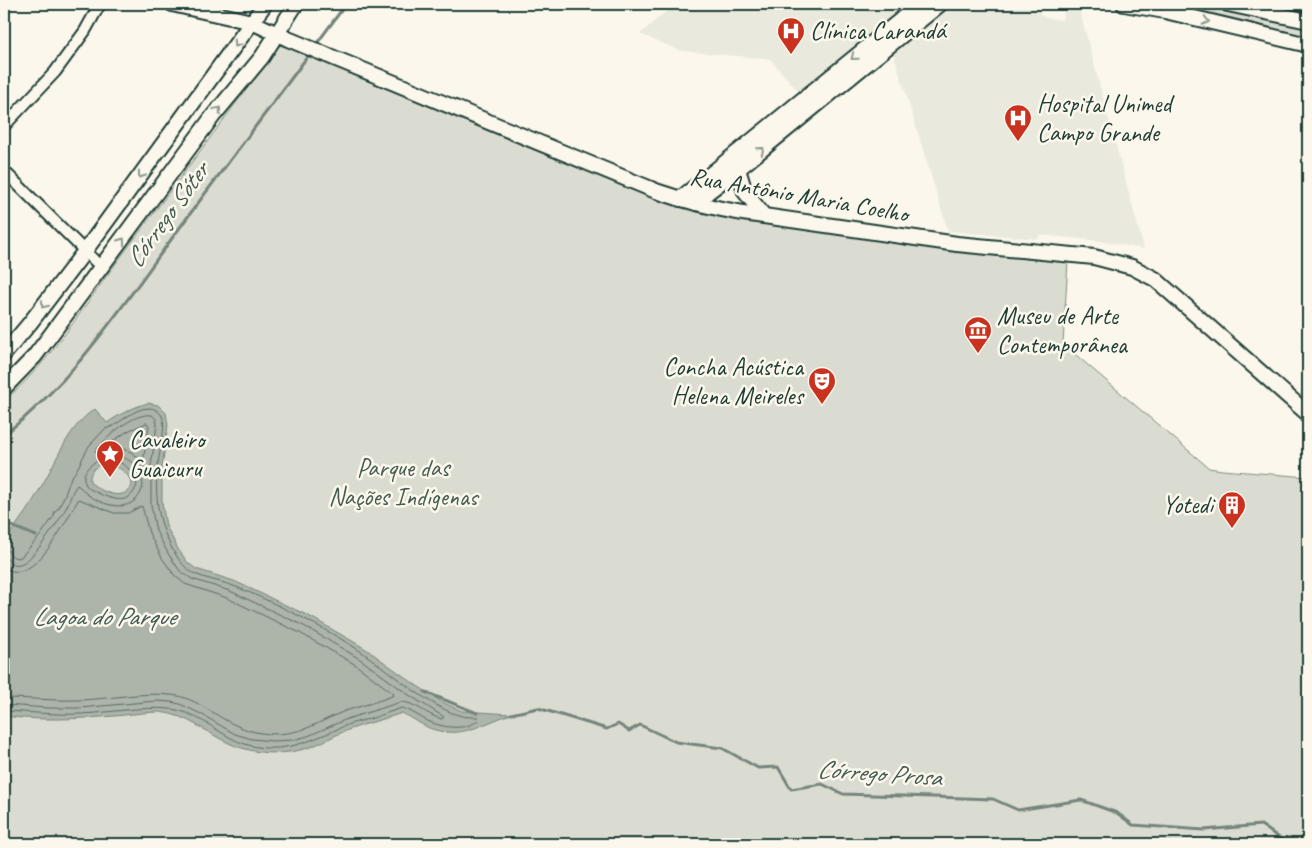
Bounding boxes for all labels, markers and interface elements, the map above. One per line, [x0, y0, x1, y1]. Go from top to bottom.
place label: Clínica Carandá [810, 15, 948, 47]
one-way arrow [1201, 15, 1210, 26]
hospital icon: Clínica Carandá [776, 16, 806, 55]
one-way arrow [234, 38, 243, 47]
one-way arrow [851, 52, 860, 61]
place label: Hospital Unimed Campo Grande [1037, 88, 1175, 149]
hospital icon: Hospital Unimed Campo Grande [1003, 103, 1033, 142]
one-way arrow [212, 106, 221, 115]
one-way arrow [756, 147, 765, 156]
water label: Córrego Sóter [118, 153, 218, 274]
street label: Rua Antônio Maria Coelho [687, 160, 914, 231]
one-way arrow [138, 169, 147, 179]
one-way arrow [116, 238, 124, 247]
one-way arrow [41, 299, 50, 309]
place label: Museu de Arte Contemporânea [997, 300, 1129, 361]
museum icon: Museu de Arte Contemporânea [963, 315, 993, 354]
place label: Concha Acústica Helena Meireles [663, 351, 805, 412]
theatre icon: Concha Acústica Helena Meireles [807, 366, 837, 405]
place label: Cavaleiro Guaicuru [129, 424, 208, 485]
place icon: Cavaleiro Guaicuru [95, 439, 125, 478]
park label: Parque das Nações Indígenas [329, 452, 480, 513]
place label: Yotedi [1162, 489, 1216, 521]
building icon: Yotedi [1217, 490, 1247, 529]
water label: Lagoa do Parque [33, 600, 179, 633]
water label: Córrego Prosa [816, 752, 945, 794]

